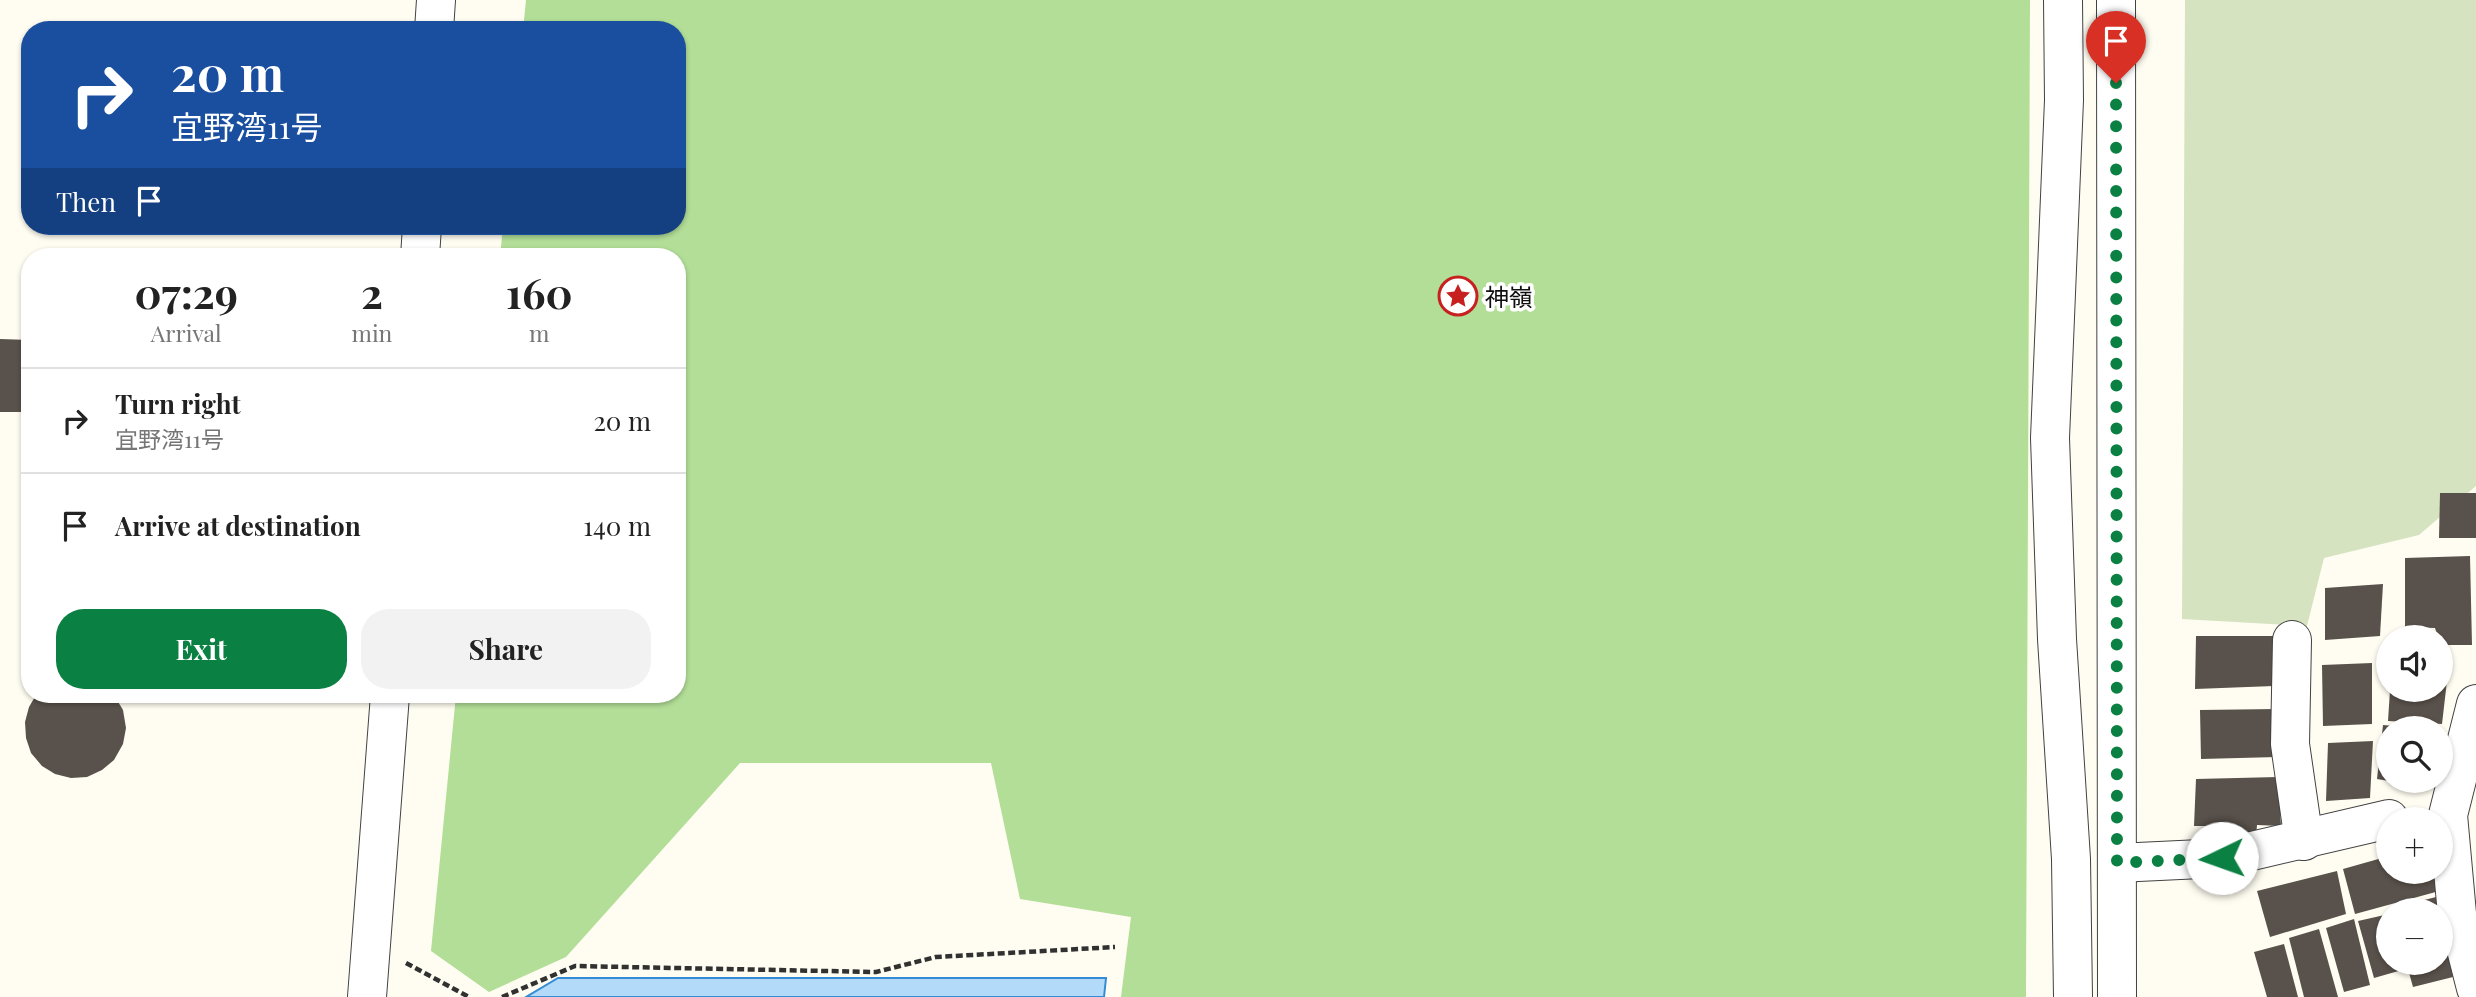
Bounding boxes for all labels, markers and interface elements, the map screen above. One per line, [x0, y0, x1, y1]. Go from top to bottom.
pin [2086, 11, 2146, 83]
icon: arrive [2097, 22, 2135, 60]
text: 20 m [171, 39, 284, 104]
icon: right [56, 49, 147, 140]
text: 宜野湾11号 [171, 104, 323, 147]
icon: arrive [130, 182, 168, 220]
text: Then [56, 184, 116, 219]
text: 07:29 [134, 264, 238, 320]
text: 2 [361, 264, 383, 320]
text: 160 [506, 264, 573, 320]
place icon: 神嶺 [1437, 275, 1479, 317]
place label: 神嶺 [1485, 280, 1533, 312]
text: Arrival [151, 317, 222, 348]
text: min [351, 317, 392, 348]
text: m [529, 317, 549, 348]
text: Turn right [115, 386, 241, 421]
icon: right [56, 402, 94, 440]
text: 20 m [593, 403, 651, 438]
text: 宜野湾11号 [115, 423, 224, 454]
icon: arrive [56, 507, 94, 545]
text: Arrive at destination [115, 508, 361, 543]
text: 140 m [583, 508, 651, 543]
button: Exit [56, 609, 347, 689]
button: Share [361, 609, 651, 689]
map controls [2376, 625, 2453, 975]
button: sound [2376, 625, 2453, 702]
button: search [2376, 716, 2453, 793]
button: + [2376, 807, 2453, 884]
position arrow [2185, 821, 2259, 895]
button: − [2376, 898, 2453, 975]

